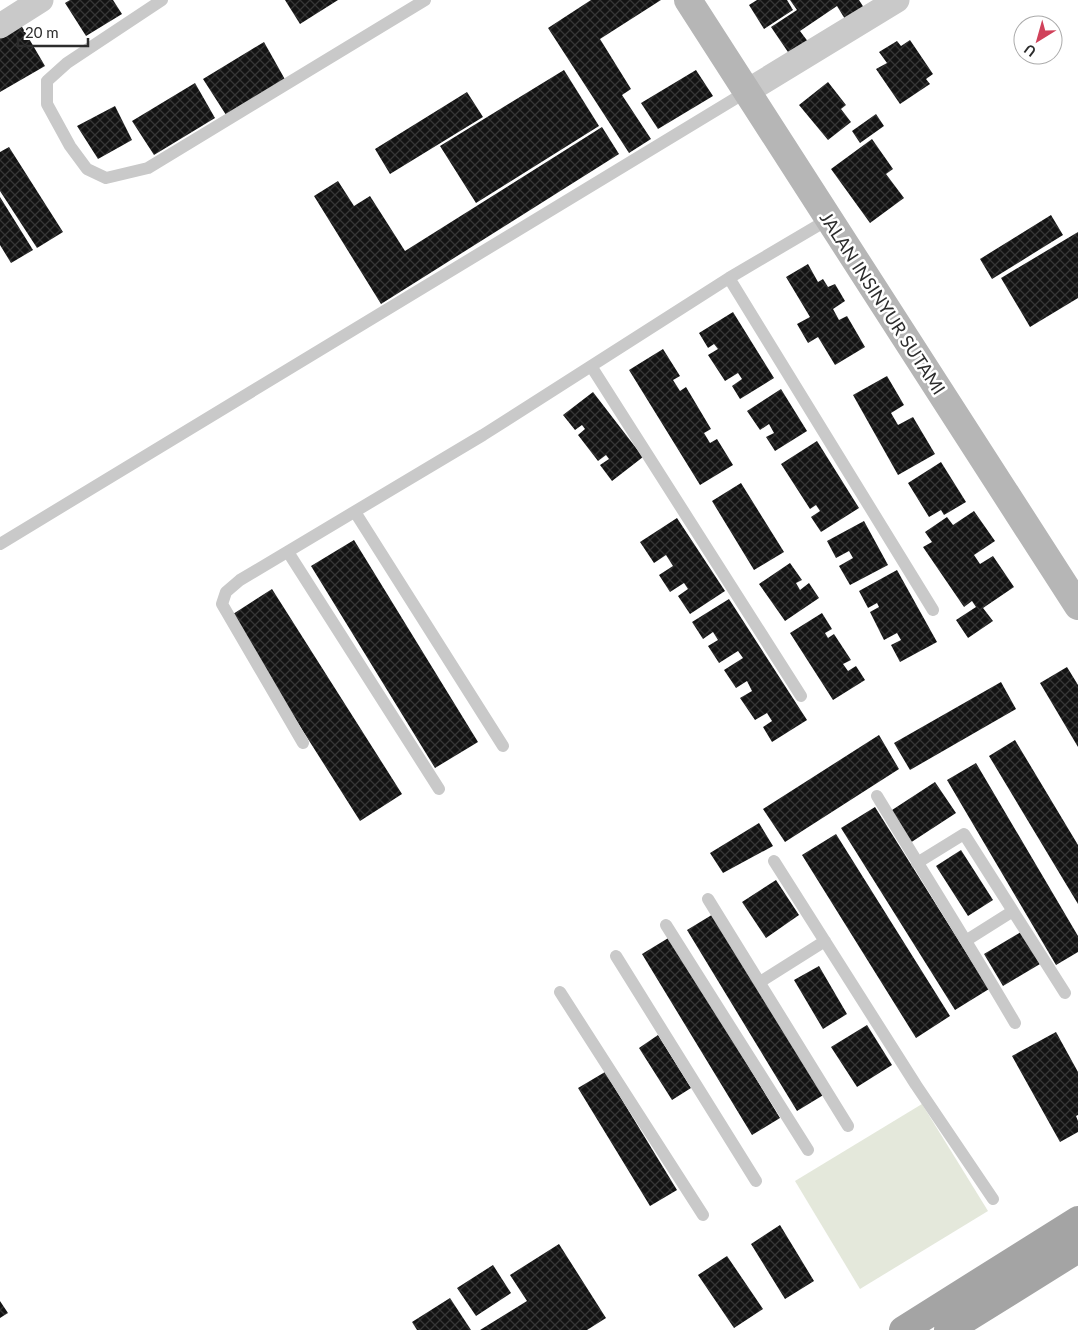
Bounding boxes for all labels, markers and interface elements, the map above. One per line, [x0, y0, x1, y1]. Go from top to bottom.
scale bar [18, 15, 88, 47]
north arrow [1013, 15, 1063, 65]
text: 20 m [25, 23, 59, 41]
text: U [1021, 41, 1039, 61]
street label: JALAN INSINYUR SUTAMI [816, 208, 950, 398]

